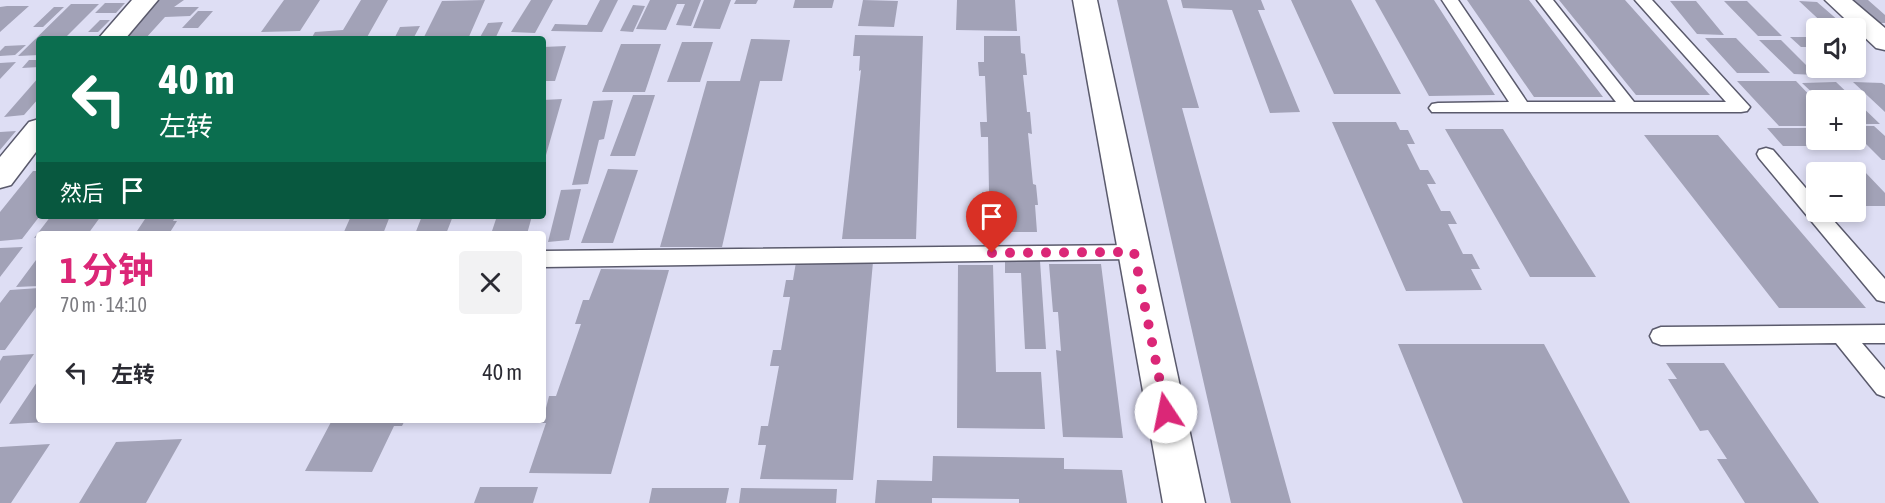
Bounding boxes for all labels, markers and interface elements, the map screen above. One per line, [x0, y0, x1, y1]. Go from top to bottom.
map controls [1806, 18, 1866, 222]
button: sound [1806, 18, 1866, 78]
text: 40 m [159, 55, 234, 103]
icon: left [60, 60, 138, 138]
button: + [1806, 90, 1866, 150]
text: 左转 [159, 111, 213, 142]
button: − [1806, 162, 1866, 222]
icon: arrive [116, 174, 149, 207]
text: 然后 [60, 180, 104, 206]
pin [966, 191, 1017, 253]
icon: arrive [975, 200, 1008, 233]
text: 1 分钟 [60, 249, 154, 291]
button: close [459, 251, 522, 314]
text: 70 m · 14:10 [60, 293, 147, 316]
icon: left [60, 356, 93, 389]
text: 40 m [482, 359, 522, 385]
text: 左转 [111, 361, 155, 387]
position arrow [1134, 380, 1198, 444]

